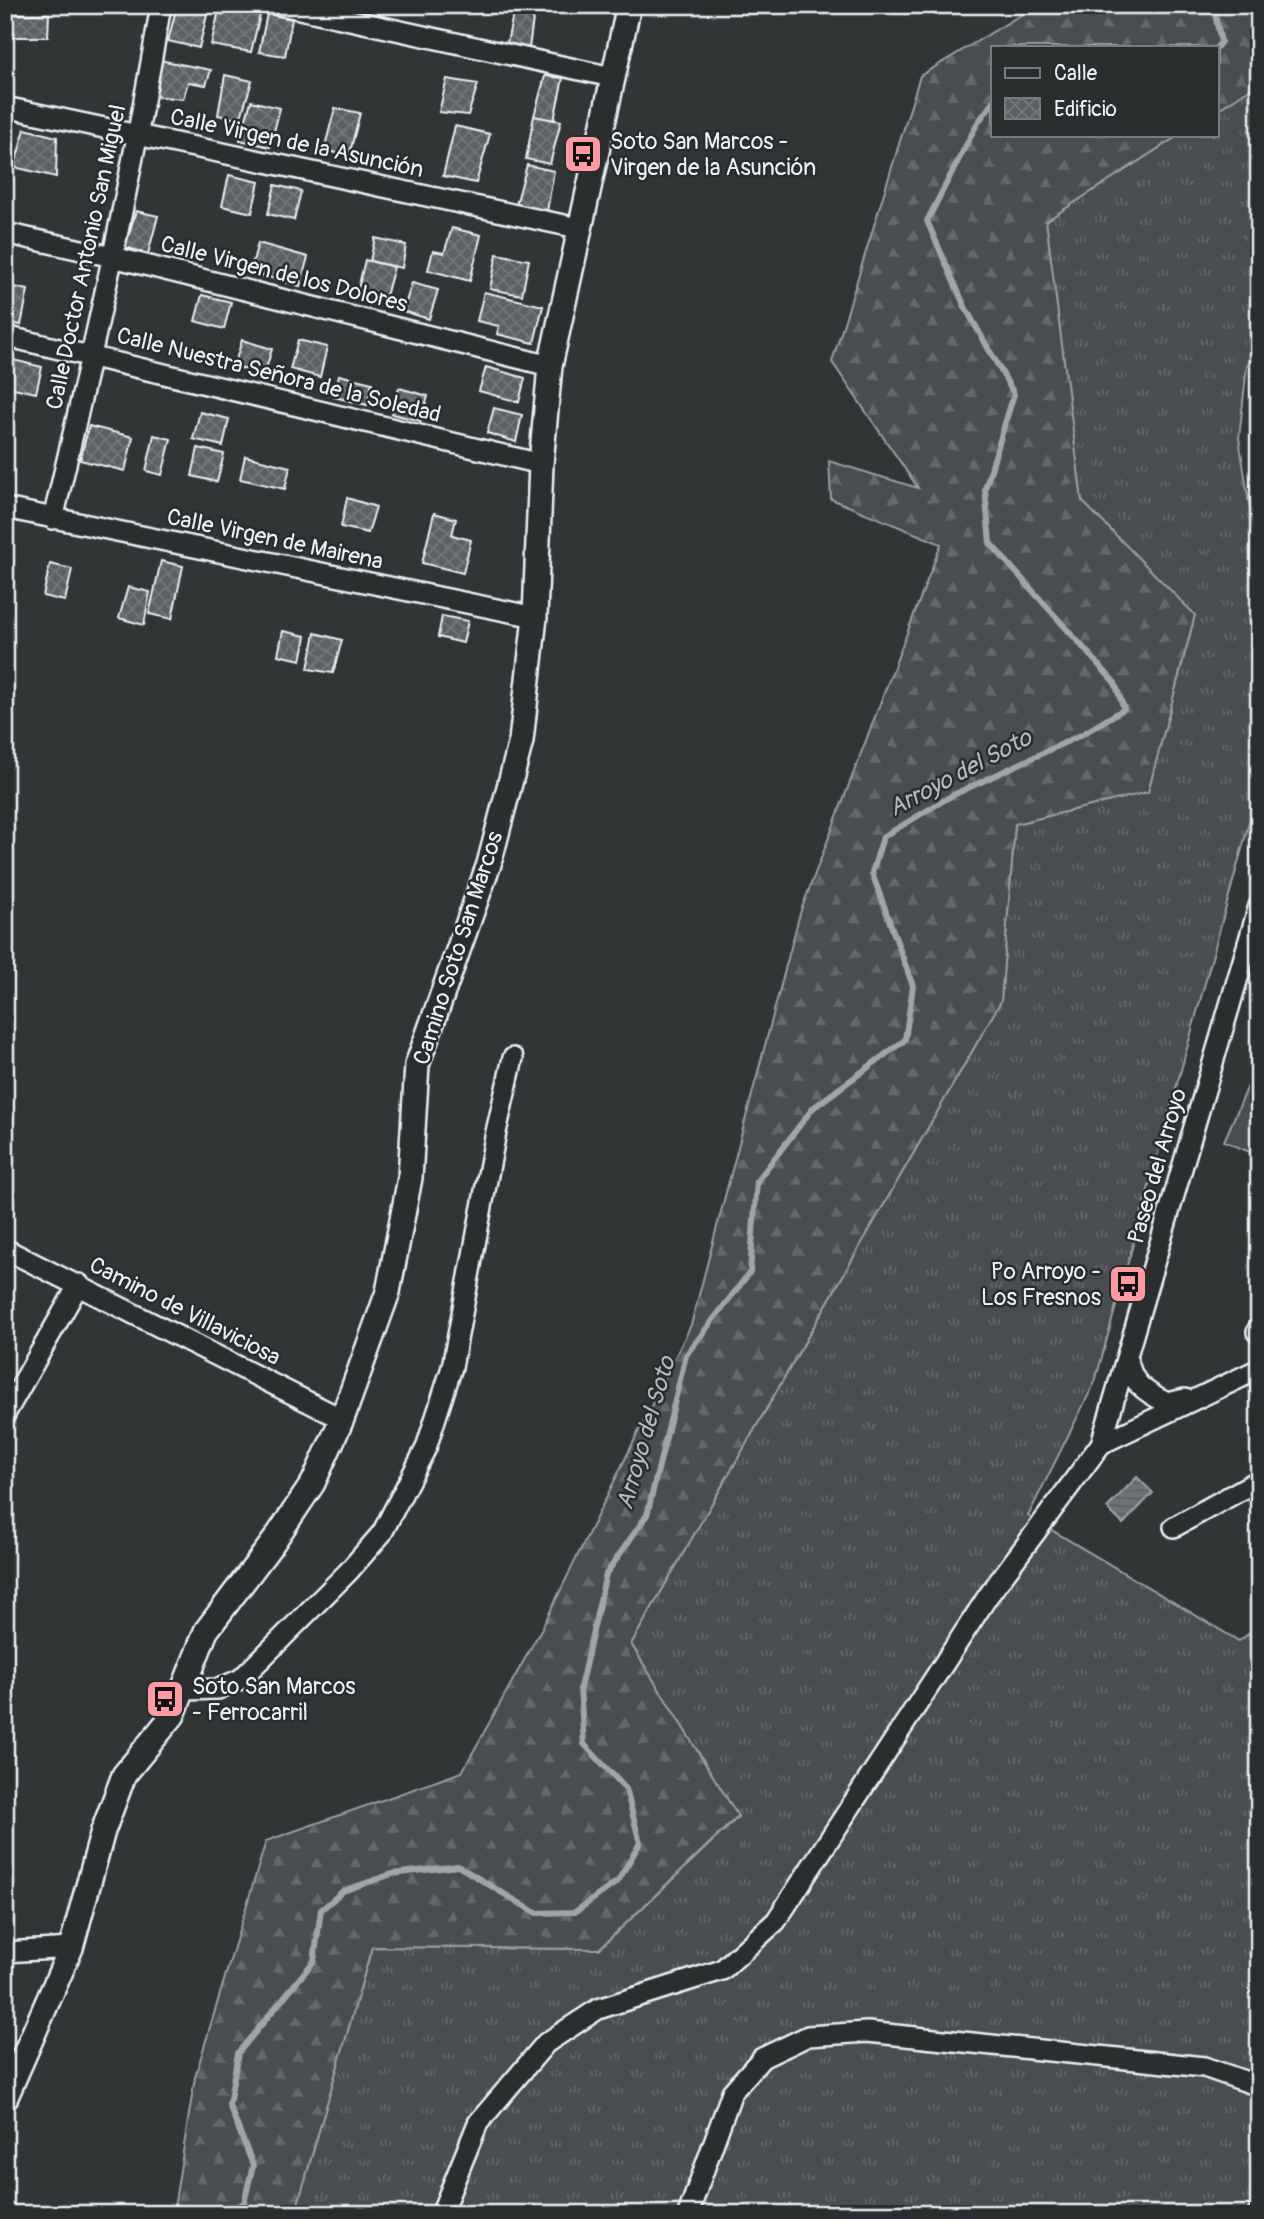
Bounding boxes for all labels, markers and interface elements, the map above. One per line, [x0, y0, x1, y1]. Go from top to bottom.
legend [991, 46, 1218, 136]
text: Calle [1054, 60, 1098, 87]
text: Edificio [1054, 96, 1117, 123]
street label: Calle Doctor Antonio San Miguel [39, 102, 133, 412]
street label: Calle Virgen de la Asunción [168, 102, 426, 184]
place label: Soto San Marcos - Virgen de la Asunción [610, 127, 816, 182]
bus stop icon: Soto San Marcos - Virgen de la Asunción [562, 133, 604, 175]
street label: Calle Virgen de los Dolores [157, 229, 411, 319]
street label: Calle Nuestra Señora de la Soledad [114, 321, 444, 429]
street label: Calle Virgen de Mairena [164, 502, 386, 576]
water label: Arroyo del Soto [884, 722, 1038, 823]
street label: Camino Soto San Marcos [407, 828, 509, 1068]
street label: Paseo del Arroyo [1121, 1085, 1193, 1247]
street label: Camino de Villaviciosa [84, 1250, 286, 1372]
place label: Pº Arroyo - Los Fresnos [981, 1257, 1101, 1312]
bus stop icon: Pº Arroyo - Los Fresnos [1107, 1263, 1149, 1305]
water label: Arroyo del Soto [610, 1351, 682, 1513]
place label: Soto San Marcos - Ferrocarril [192, 1672, 356, 1727]
bus stop icon: Soto San Marcos - Ferrocarril [144, 1678, 186, 1720]

